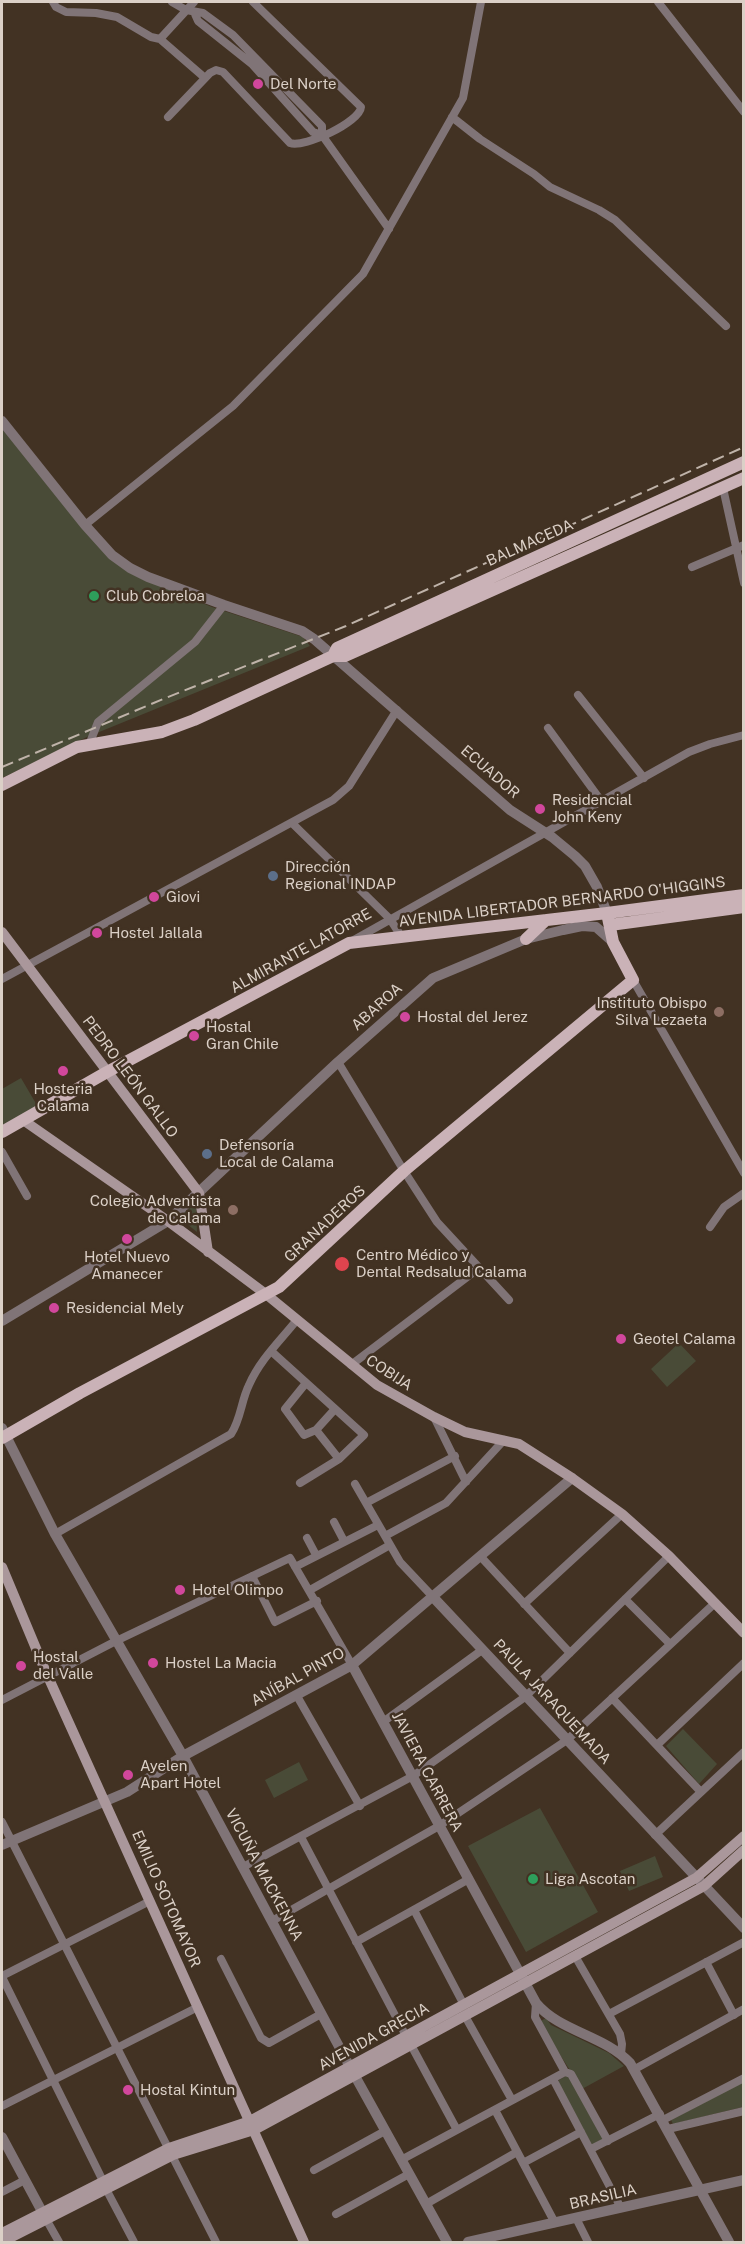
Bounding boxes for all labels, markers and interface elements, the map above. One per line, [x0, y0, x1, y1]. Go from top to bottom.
place label: Del Norte [270, 75, 337, 93]
marker: Del Norte [251, 77, 265, 91]
street label: BALMACEDA [484, 516, 576, 570]
place label: Club Cobreloa [106, 587, 205, 605]
marker: Club Cobreloa [87, 589, 101, 603]
street label: ECUADOR [457, 742, 523, 802]
place label: Residencial John Keny [552, 791, 632, 826]
marker: Residencial John Keny [533, 802, 547, 816]
place label: Dirección Regional INDAP [285, 858, 396, 893]
marker: Dirección Regional INDAP [266, 869, 280, 883]
street label: AVENIDA LIBERTADOR BERNARDO O'HIGGINS [398, 873, 726, 931]
place label: Giovi [166, 888, 200, 906]
marker: Giovi [147, 890, 161, 904]
street label: ALMIRANTE LATORRE [227, 905, 375, 997]
place label: Hostel Jallala [109, 924, 203, 942]
marker: Hostel Jallala [90, 926, 104, 940]
street label: ABAROA [348, 979, 406, 1035]
place label: Instituto Obispo Silva Lezaeta [596, 994, 707, 1029]
marker: Instituto Obispo Silva Lezaeta [712, 1005, 726, 1019]
place label: Hostal del Jerez [417, 1008, 528, 1026]
marker: Hostal del Jerez [398, 1010, 412, 1024]
street label: PEDRO LEÓN GALLO [78, 1013, 182, 1141]
place label: Hostal Gran Chile [206, 1018, 279, 1053]
marker: Hostal Gran Chile [187, 1029, 201, 1043]
marker: Hosteria Calama [56, 1064, 70, 1078]
place label: Hosteria Calama [33, 1080, 93, 1115]
place label: Defensoría Local de Calama [219, 1136, 334, 1171]
marker: Defensoría Local de Calama [200, 1147, 214, 1161]
street label: GRANADEROS [281, 1182, 369, 1266]
place label: Colegio Adventista de Calama [90, 1192, 221, 1227]
marker: Colegio Adventista de Calama [226, 1203, 240, 1217]
marker: Hotel Nuevo Amanecer [120, 1232, 134, 1246]
place label: Centro Médico y Dental Redsalud Calama [356, 1246, 527, 1281]
place label: Hotel Nuevo Amanecer [84, 1248, 170, 1283]
marker: Centro Médico y Dental Redsalud Calama [333, 1255, 351, 1273]
place label: Residencial Mely [66, 1299, 184, 1317]
marker: Residencial Mely [47, 1301, 61, 1315]
place label: Geotel Calama [633, 1330, 735, 1348]
marker: Geotel Calama [614, 1332, 628, 1346]
street label: COBIJA [362, 1351, 416, 1395]
place label: Hotel Olimpo [192, 1581, 283, 1599]
marker: Hotel Olimpo [173, 1583, 187, 1597]
street label: PAULA JARAQUEMADA [489, 1636, 615, 1768]
street label: ANÍBAL PINTO [248, 1644, 348, 1710]
place label: Hostal del Valle [33, 1648, 93, 1683]
place label: Hostel La Macia [165, 1654, 277, 1672]
marker: Hostel La Macia [146, 1656, 160, 1670]
marker: Hostal del Valle [14, 1659, 28, 1673]
street label: JAVIERA CARRERA [388, 1709, 466, 1835]
place label: Ayelen Apart Hotel [140, 1757, 221, 1792]
marker: Ayelen Apart Hotel [121, 1768, 135, 1782]
street label: VICUÑA MACKENNA [221, 1806, 307, 1944]
street label: EMILIO SOTOMAYOR [128, 1828, 204, 1970]
place label: Liga Ascotan [545, 1870, 635, 1888]
marker: Liga Ascotan [526, 1872, 540, 1886]
street label: AVENIDA GRECIA [315, 1999, 433, 2075]
place label: Hostal Kintun [140, 2081, 235, 2099]
marker: Hostal Kintun [121, 2083, 135, 2097]
street label: BRASILIA [568, 2181, 638, 2213]

